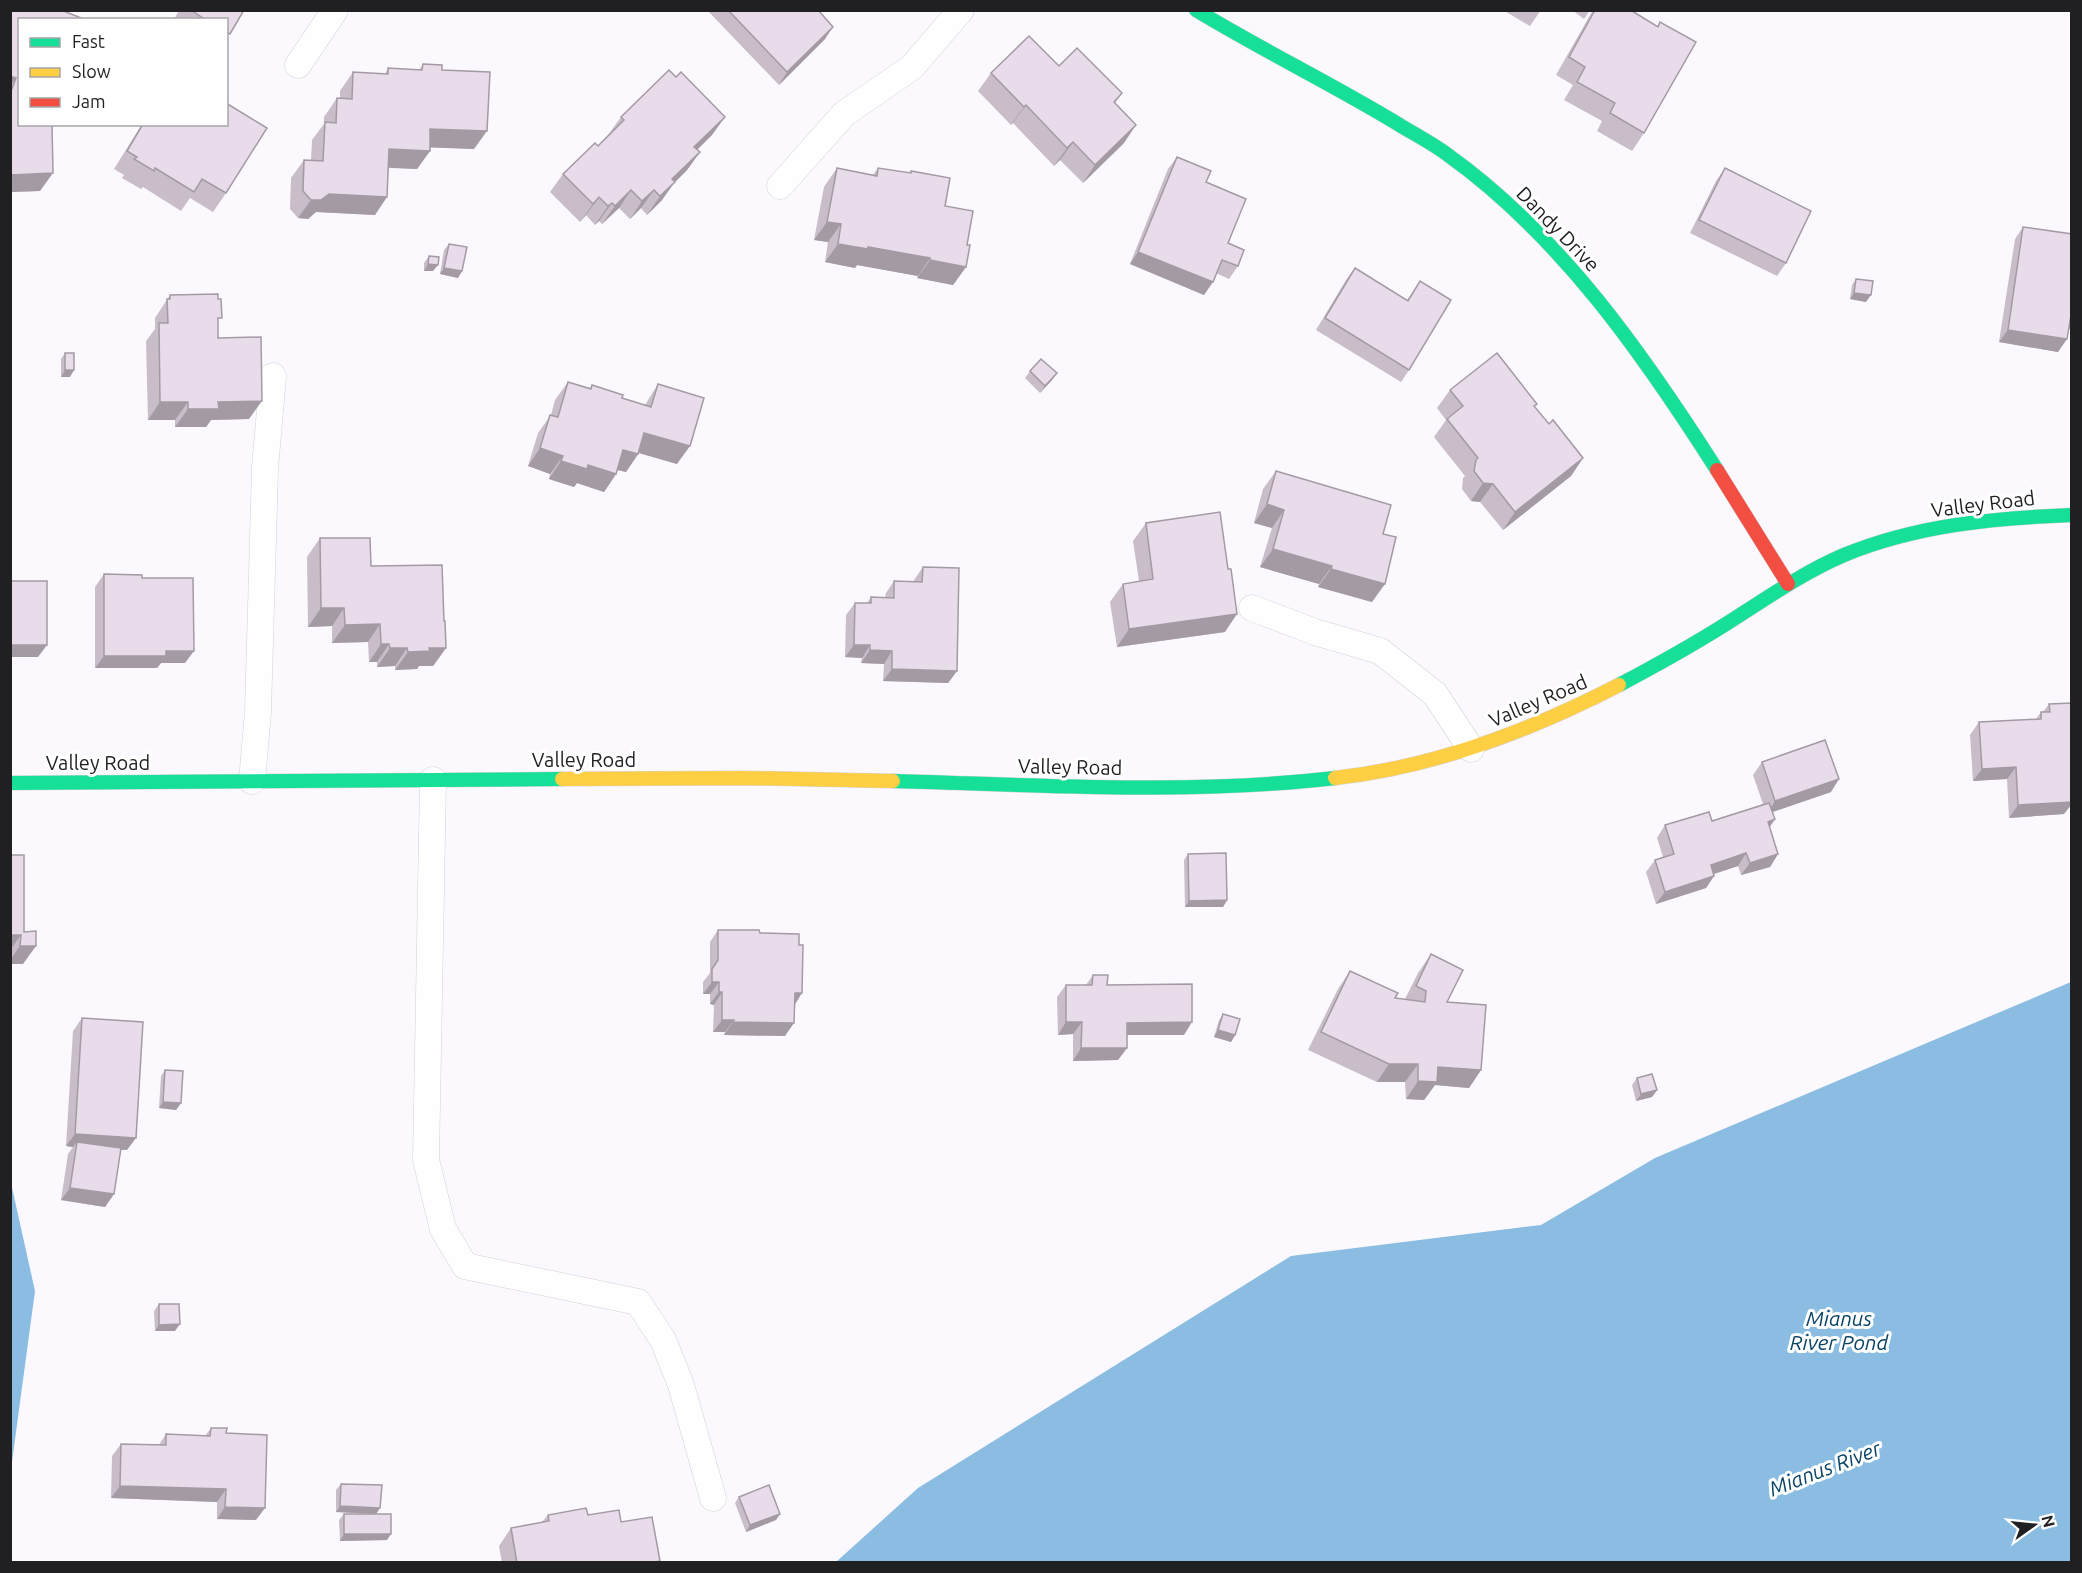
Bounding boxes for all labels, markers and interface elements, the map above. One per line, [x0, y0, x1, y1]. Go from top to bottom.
legend [18, 18, 228, 126]
text: Fast [72, 31, 105, 51]
text: Slow [72, 61, 111, 81]
text: Jam [72, 91, 106, 111]
street label: Dandy Drive [1512, 181, 1605, 276]
street label: Valley Road [1930, 486, 2036, 521]
street label: Valley Road [1485, 670, 1590, 732]
street label: Valley Road [532, 748, 636, 771]
street label: Valley Road [46, 751, 150, 774]
street label: Valley Road [1018, 754, 1122, 779]
water label: Mianus River Pond [1790, 1306, 1890, 1354]
water label: Mianus River [1765, 1435, 1885, 1500]
north arrow [2004, 1495, 2064, 1555]
text: N [2038, 1513, 2059, 1529]

